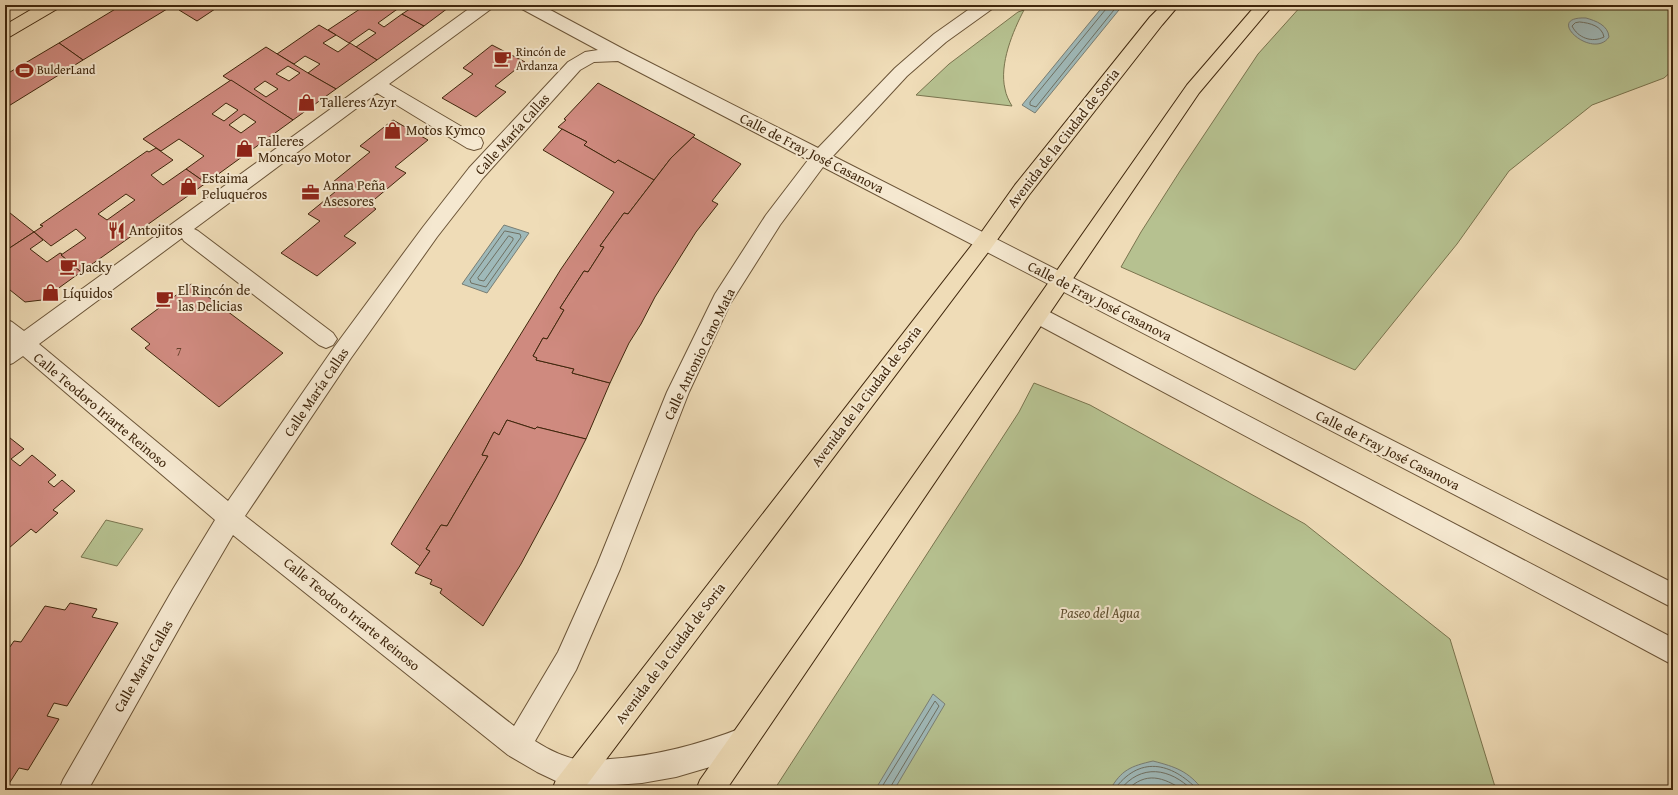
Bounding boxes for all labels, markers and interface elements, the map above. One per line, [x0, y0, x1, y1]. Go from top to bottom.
place label: Rincón de Ardanza [516, 43, 566, 74]
cafe icon: Rincón de Ardanza [493, 49, 513, 69]
sports icon: BulderLand [14, 60, 34, 80]
place label: BulderLand [37, 61, 96, 78]
street label: Avenida de la Ciudad de Soria [1002, 64, 1124, 212]
street label: Calle María Callas [470, 89, 554, 179]
shop icon: Talleres Azyr [297, 92, 317, 112]
place label: Talleres Azyr [320, 92, 397, 112]
street label: Calle de Fray José Casanova [737, 108, 888, 198]
shop icon: Motos Kymco [383, 120, 403, 140]
place label: Motos Kymco [406, 120, 485, 140]
place label: Talleres Moncayo Motor [258, 131, 351, 167]
shop icon: Talleres Moncayo Motor [235, 139, 255, 159]
place label: Estaima Peluqueros [202, 168, 267, 204]
place label: Anna Peña Asesores [323, 175, 386, 211]
shop icon: Estaima Peluqueros [179, 176, 199, 196]
office icon: Anna Peña Asesores [300, 183, 320, 203]
restaurant icon: Antojitos [106, 220, 126, 240]
place label: Antojitos [129, 220, 183, 240]
street label: Calle de Fray José Casanova [1025, 256, 1176, 346]
cafe icon: Jacky [58, 257, 78, 277]
place label: Jacky [79, 257, 112, 277]
place label: El Rincón de las Delicias [178, 280, 251, 316]
shop icon: Líquidos [40, 283, 60, 303]
place label: Líquidos [63, 283, 113, 303]
street label: Calle Antonio Cano Mata [658, 284, 740, 423]
cafe icon: El Rincón de las Delicias [155, 288, 175, 308]
street label: Avenida de la Ciudad de Soria [806, 321, 926, 471]
house number: 7 [176, 343, 182, 360]
street label: Calle María Callas [279, 344, 353, 440]
street label: Calle Teodoro Iriarte Reinoso [29, 348, 173, 472]
street label: Calle de Fray José Casanova [1313, 405, 1464, 495]
street label: Calle Teodoro Iriarte Reinoso [279, 553, 425, 675]
street label: Avenida de la Ciudad de Soria [610, 578, 730, 728]
park label: Paseo del Agua [1059, 603, 1140, 623]
street label: Calle María Callas [108, 616, 178, 716]

